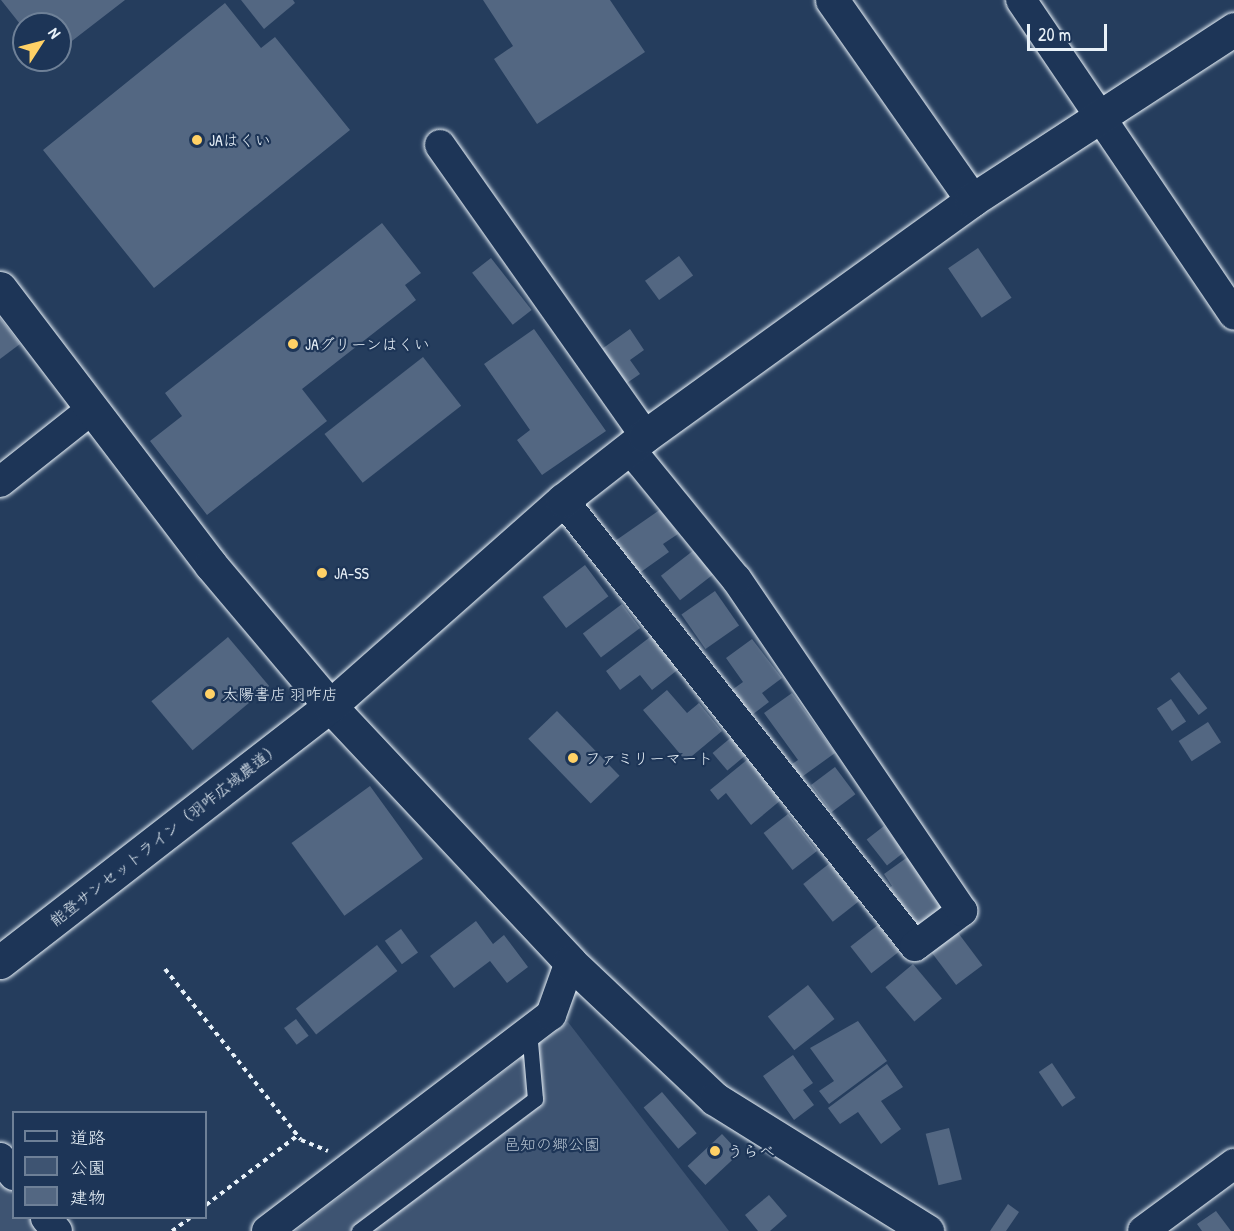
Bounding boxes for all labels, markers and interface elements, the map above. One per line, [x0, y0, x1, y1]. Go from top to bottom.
north arrow [12, 12, 72, 72]
scale bar [1030, 12, 1110, 50]
text: 20 m [1038, 22, 1071, 47]
text: N [44, 23, 66, 42]
place label: JAはくい [209, 130, 271, 150]
marker: JAはくい [190, 133, 204, 147]
place label: JAグリーンはくい [305, 334, 431, 354]
marker: JAグリーンはくい [286, 337, 300, 351]
place label: JA-SS [334, 563, 369, 583]
marker: JA-SS [315, 566, 329, 580]
place label: 太陽書店 羽咋店 [222, 684, 338, 704]
marker: 太陽書店 羽咋店 [203, 687, 217, 701]
street label: 能登サンセットライン（羽咋広域農道） [46, 738, 284, 930]
place label: ファミリーマート [585, 748, 713, 768]
marker: ファミリーマート [566, 751, 580, 765]
legend [12, 1111, 207, 1219]
text: 道路 [70, 1125, 106, 1150]
park label: 邑知の郷公園 [504, 1134, 600, 1154]
place label: うらべ [727, 1141, 775, 1161]
marker: うらべ [708, 1144, 722, 1158]
text: 公園 [70, 1155, 106, 1180]
text: 建物 [70, 1185, 106, 1210]

